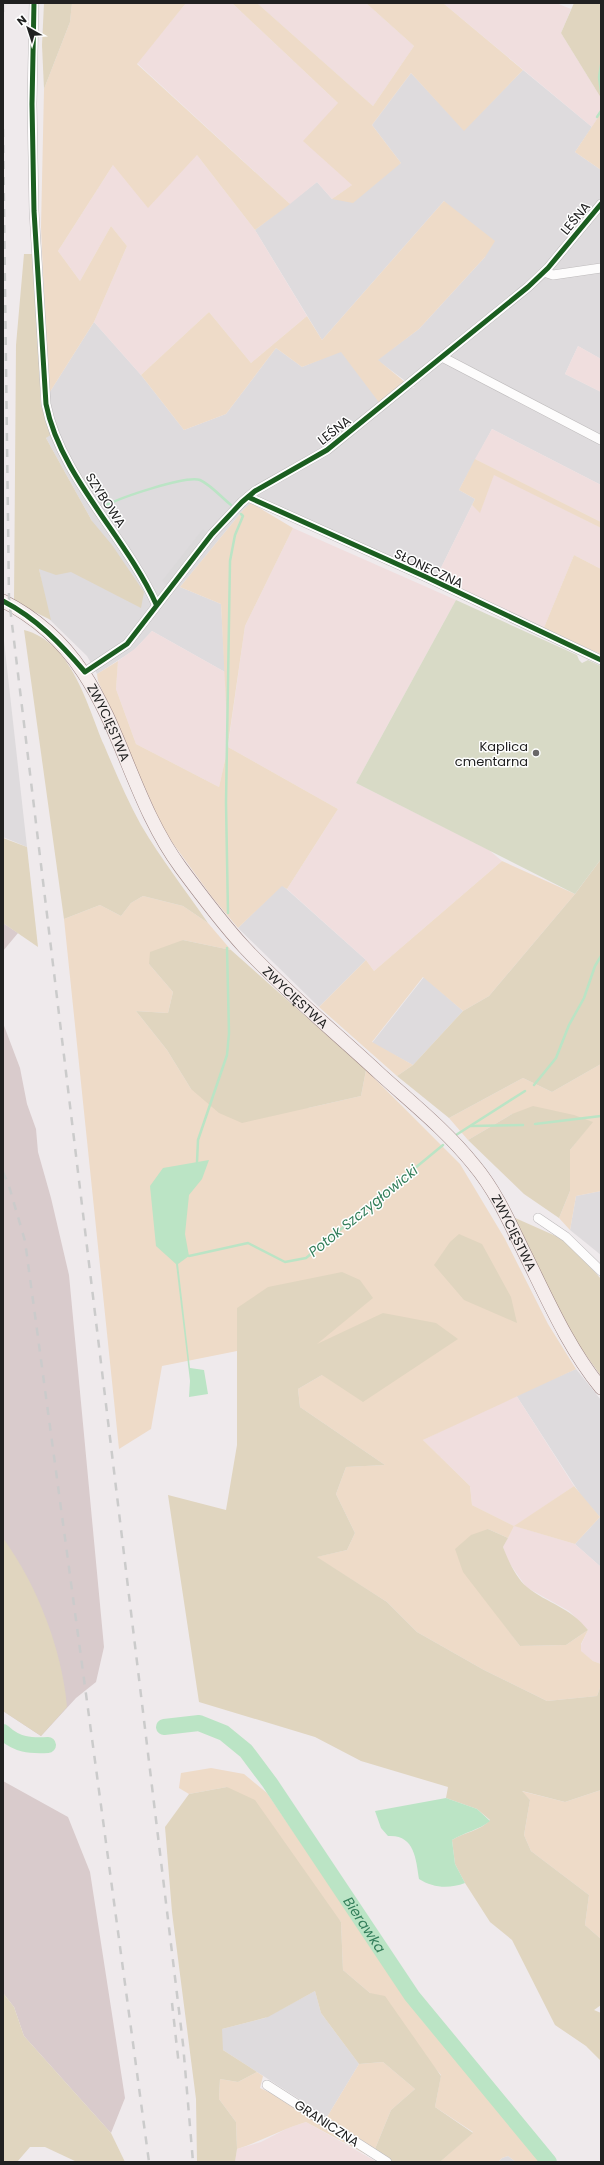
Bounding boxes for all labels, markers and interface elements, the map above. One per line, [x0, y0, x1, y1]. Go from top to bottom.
north arrow [8, 8, 48, 48]
text: N [13, 11, 30, 29]
street label: LEŚNA [556, 198, 595, 239]
street label: LEŚNA [314, 411, 355, 450]
street label: SZYBOWA [81, 469, 131, 532]
street label: SŁONECZNA [391, 544, 467, 593]
street label: ZWYCIĘSTWA [82, 680, 135, 764]
place label: Kaplica cmentarna [455, 737, 528, 771]
marker: Kaplica cmentarna [531, 748, 541, 758]
street label: ZWYCIĘSTWA [258, 962, 333, 1033]
water label: Potok Szczygłowicki [304, 1160, 422, 1262]
street label: ZWYCIĘSTWA [487, 1191, 541, 1275]
water label: Bierawka [339, 1893, 391, 1957]
street label: GRANICZNA [290, 2095, 363, 2152]

